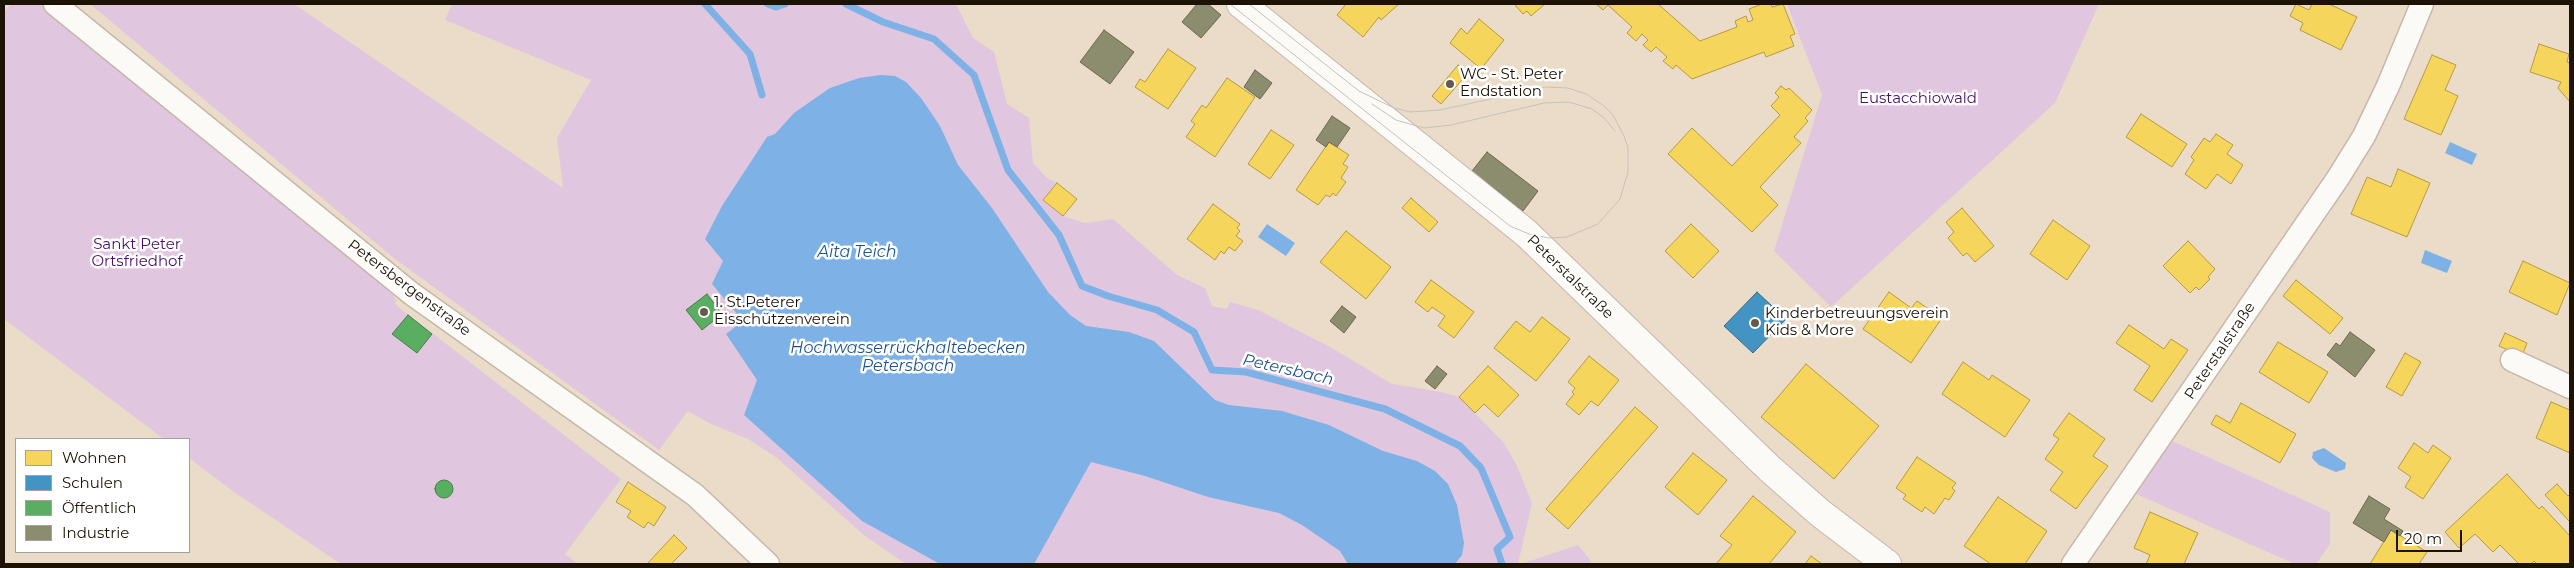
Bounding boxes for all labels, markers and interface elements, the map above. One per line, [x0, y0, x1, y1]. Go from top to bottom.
place label: WC - St. Peter Endstation [1460, 66, 1564, 101]
marker: WC - St. Peter Endstation [1444, 78, 1456, 90]
park label: Eustacchiowald [1859, 90, 1977, 108]
street label: Peterstalstraße [1523, 231, 1617, 323]
park label: Sankt Peter Ortsfriedhof [91, 236, 183, 271]
street label: Petersbergenstraße [344, 236, 474, 340]
water label: Aita Teich [818, 242, 896, 262]
place label: 1. St.Peterer Eisschützenverein [714, 294, 850, 329]
street label: Peterstalstraße [2181, 299, 2259, 403]
place label: Kinderbetreuungsverein Kids & More [1765, 305, 1949, 340]
marker: 1. St.Peterer Eisschützenverein [698, 306, 710, 318]
marker: Kinderbetreuungsverein Kids & More [1749, 317, 1761, 329]
water label: Hochwasserrückhaltebecken Petersbach [790, 338, 1026, 376]
water label: Petersbach [1241, 350, 1335, 390]
legend [15, 438, 190, 553]
text: Wohnen [62, 448, 127, 467]
text: Schulen [62, 473, 123, 492]
text: Öffentlich [62, 498, 136, 517]
scale bar [2399, 520, 2465, 552]
text: Industrie [62, 523, 129, 542]
text: 20 m [2404, 529, 2442, 548]

